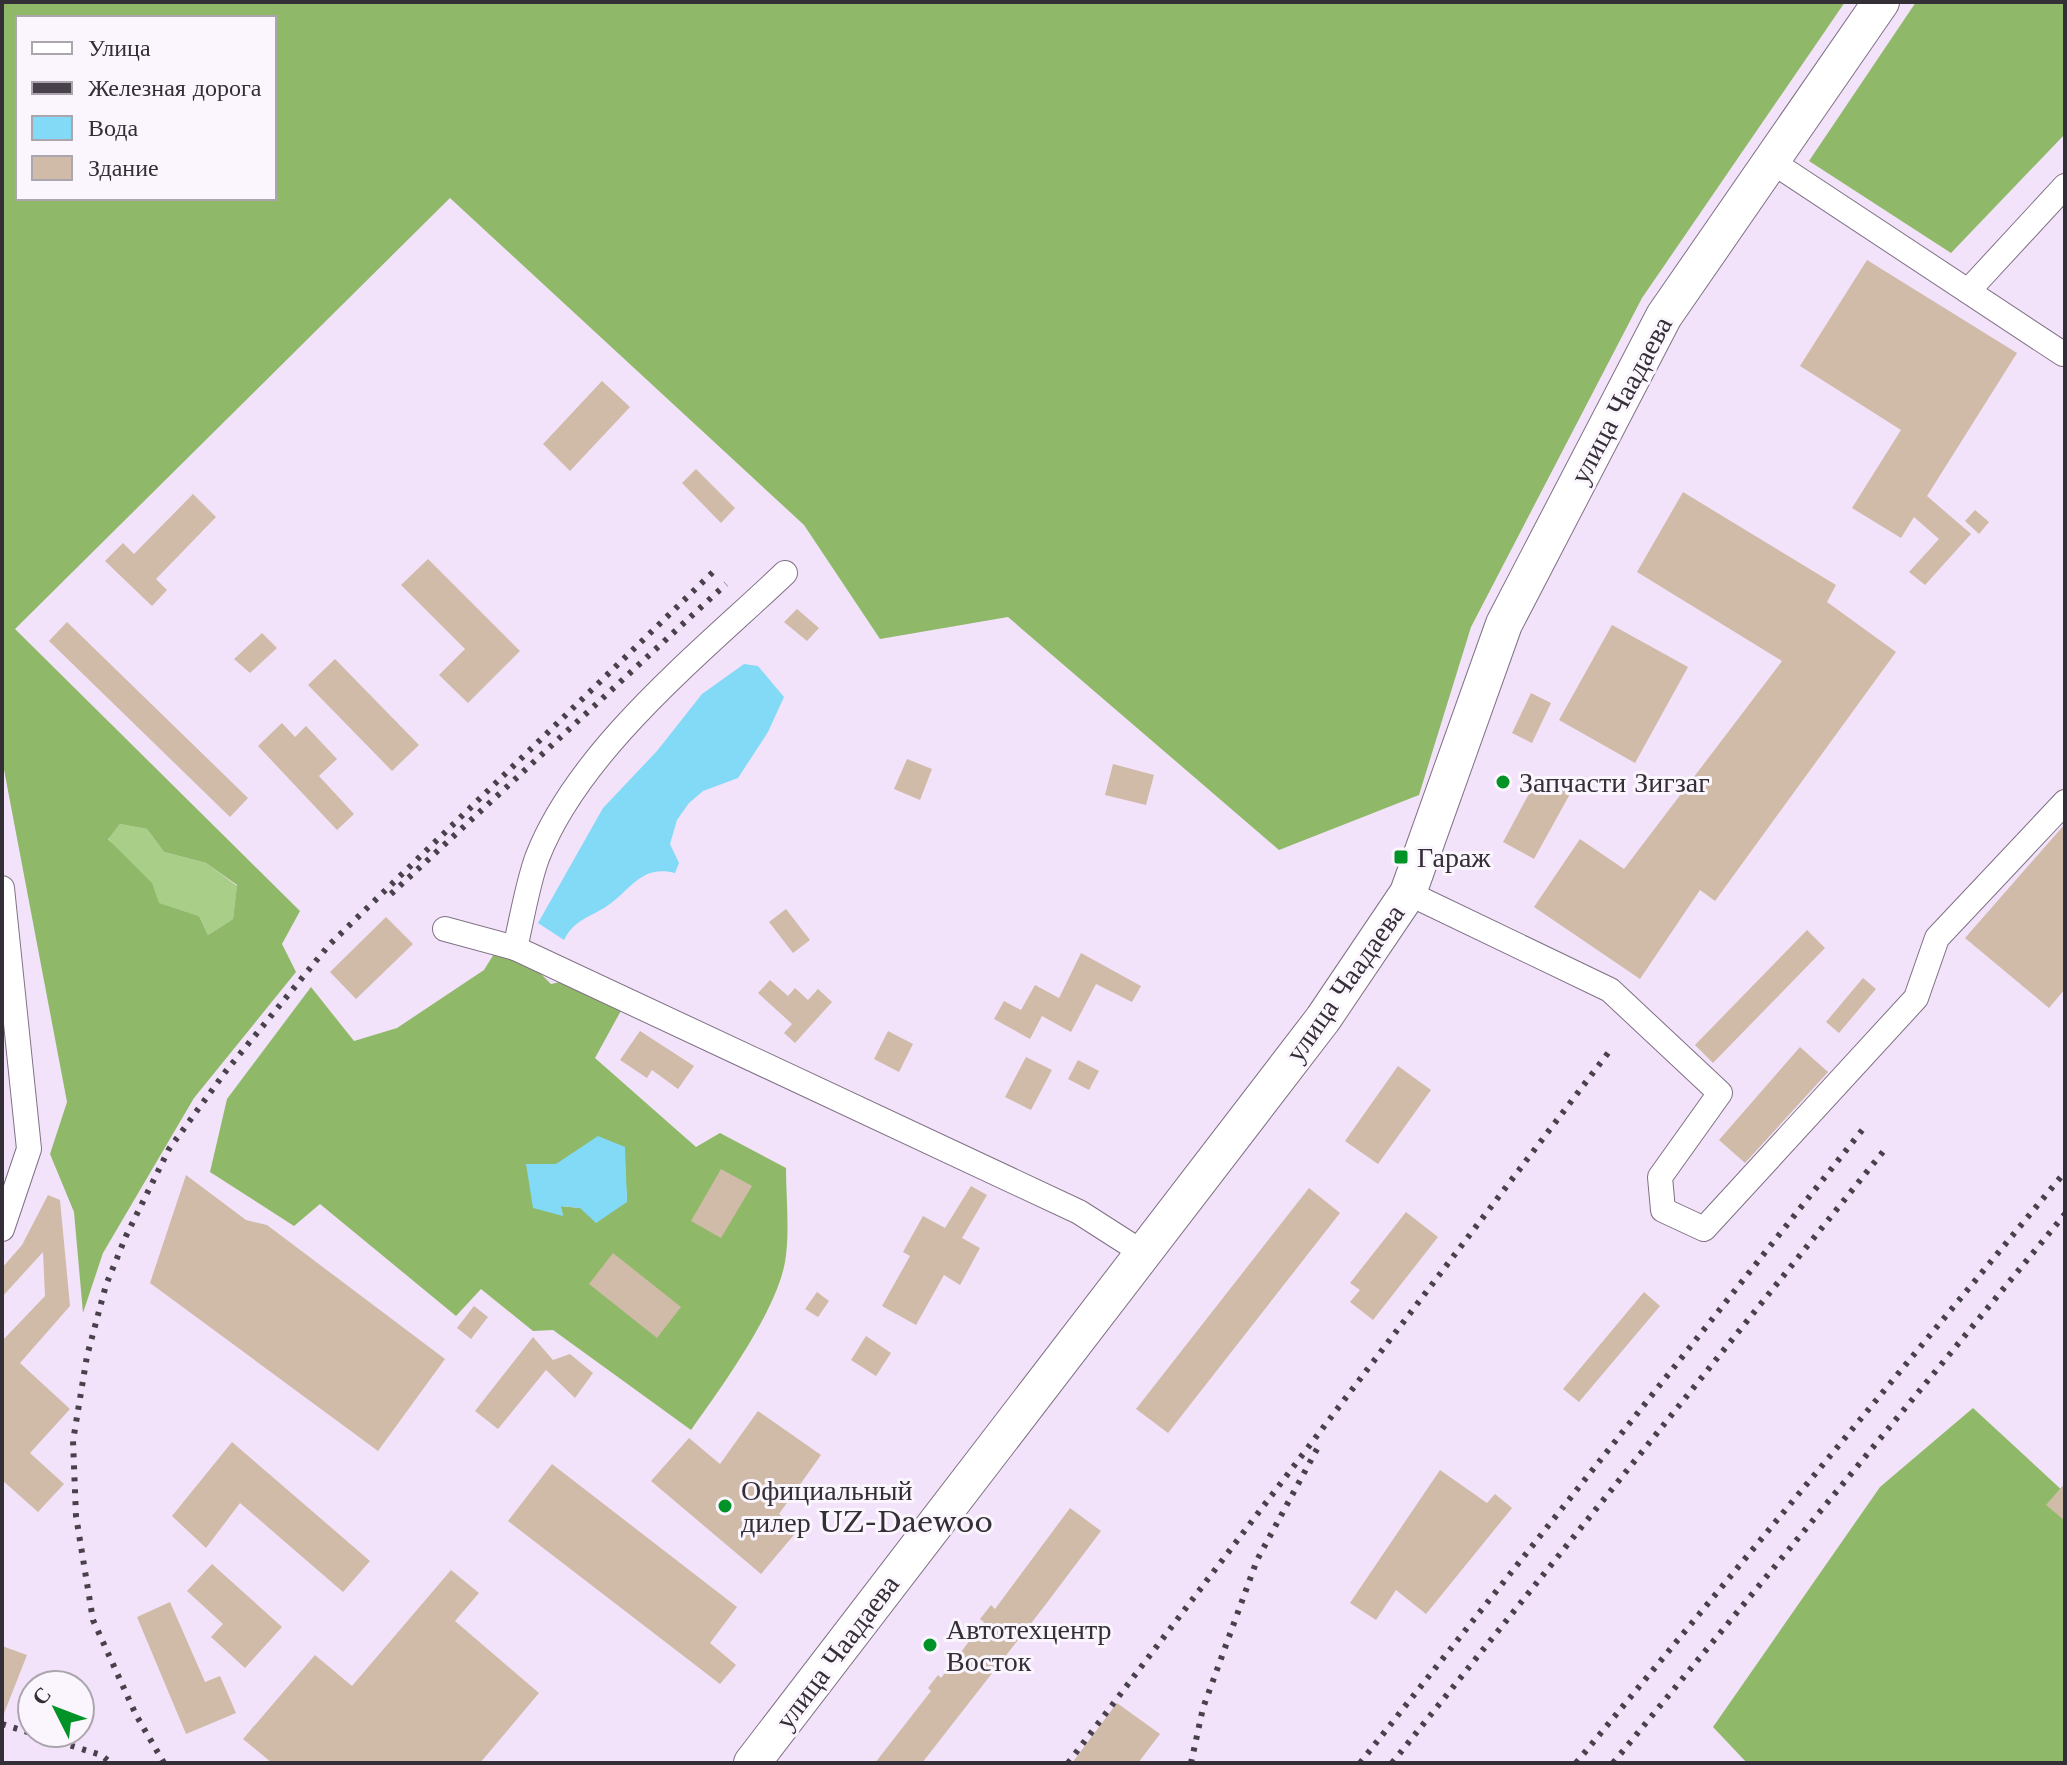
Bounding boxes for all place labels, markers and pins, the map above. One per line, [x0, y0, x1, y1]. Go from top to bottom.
place label: Запчасти Зигзаг [1519, 765, 1710, 800]
marker: Запчасти Зигзаг [1494, 773, 1512, 791]
place label: Гараж [1417, 840, 1491, 875]
marker: Гараж [1392, 848, 1410, 866]
place label: Официальный дилер UZ-Daewoo [741, 1473, 993, 1540]
marker: Официальный дилер UZ-Daewoo [716, 1497, 734, 1515]
place label: Автотехцентр Восток [946, 1612, 1112, 1679]
marker: Автотехцентр Восток [921, 1636, 939, 1654]

